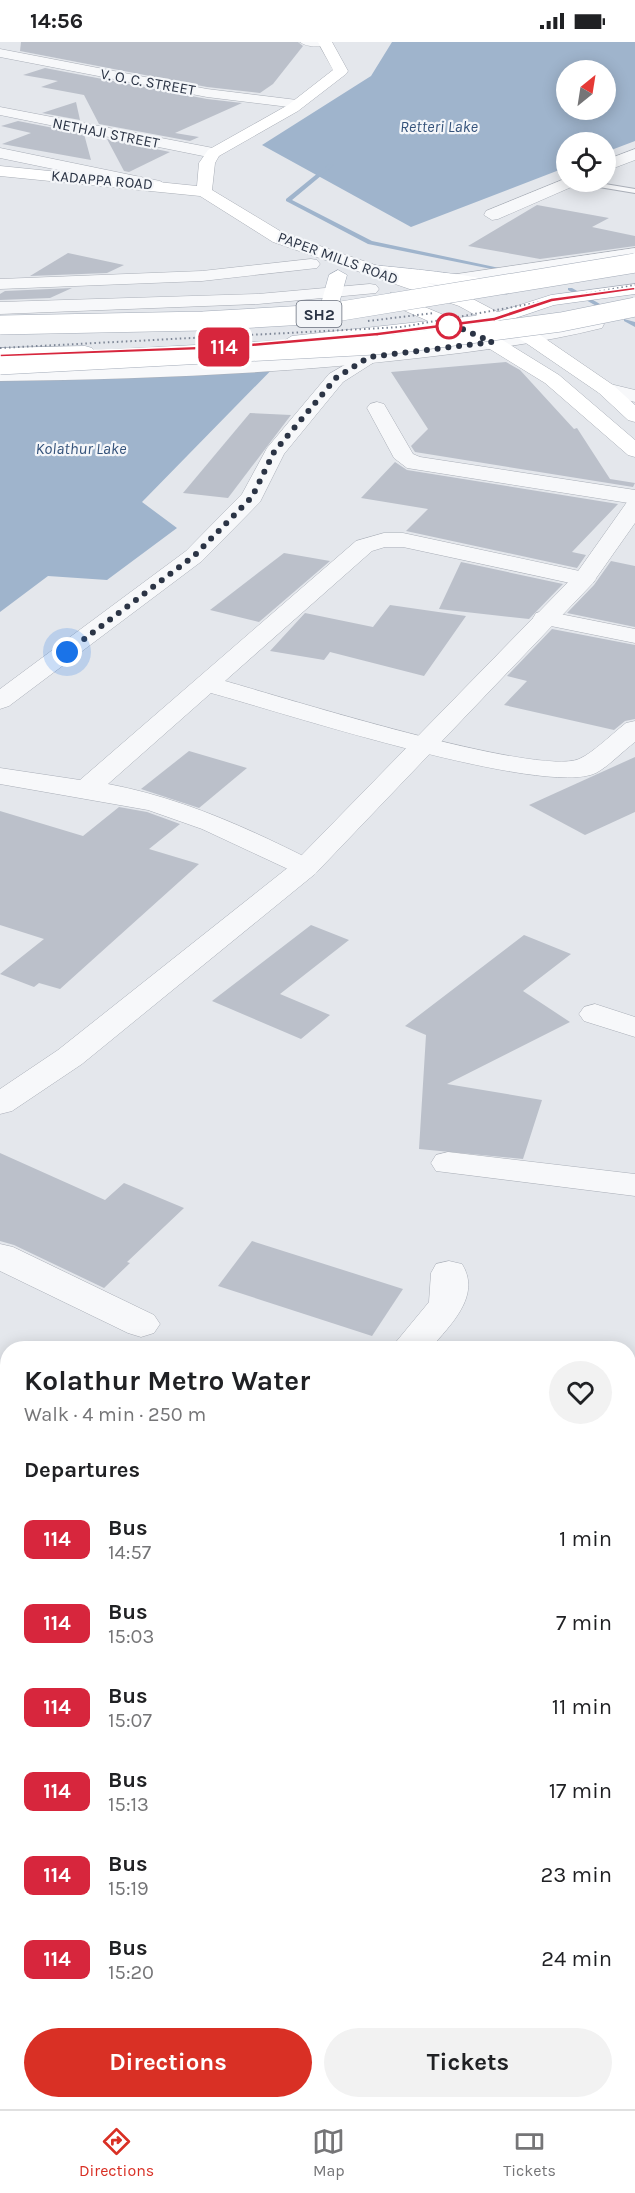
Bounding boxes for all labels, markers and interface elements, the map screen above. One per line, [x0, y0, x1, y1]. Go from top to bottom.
text: 14:56 [30, 8, 83, 34]
north arrow [556, 60, 616, 120]
map controls [556, 60, 616, 192]
street label: V. O. C. STREET [99, 65, 197, 99]
street label: NETHAJI STREET [51, 114, 162, 152]
water label: Retteri Lake [400, 117, 479, 136]
button: locate [556, 132, 616, 192]
street label: KADAPPA ROAD [50, 167, 154, 193]
street label: PAPER MILLS ROAD [275, 228, 401, 288]
road number: SH2 [296, 301, 342, 327]
unlabelled marker [436, 313, 462, 339]
line badge: 114 [190, 328, 258, 366]
text: 114 [210, 335, 238, 359]
water label: Kolathur Lake [36, 439, 127, 458]
your location [52, 637, 82, 667]
button: heart [549, 1361, 612, 1424]
text: Kolathur Metro Water [24, 1364, 310, 1397]
text: Walk · 4 min · 250 m [24, 1403, 206, 1426]
text: Departures [24, 1457, 140, 1483]
text: Bus [108, 1515, 148, 1541]
text: 1 min [559, 1526, 612, 1552]
text: 114 [43, 1527, 71, 1551]
text: 14:57 [108, 1541, 151, 1564]
text: Bus [108, 1599, 148, 1625]
text: 7 min [556, 1610, 612, 1636]
text: 114 [43, 1611, 71, 1635]
text: 15:03 [108, 1625, 154, 1648]
text: Bus [108, 1683, 148, 1709]
text: 11 min [552, 1694, 612, 1720]
text: 114 [43, 1695, 71, 1719]
text: 15:07 [108, 1709, 152, 1732]
text: Bus [108, 1767, 148, 1793]
text: 17 min [549, 1778, 612, 1804]
text: 114 [43, 1779, 71, 1803]
text: 15:13 [108, 1793, 149, 1816]
text: Bus [108, 1851, 148, 1877]
text: 23 min [541, 1862, 612, 1888]
text: 114 [43, 1863, 71, 1887]
text: 15:19 [108, 1877, 149, 1900]
text: Bus [108, 1935, 148, 1961]
text: 24 min [541, 1946, 612, 1972]
text: 114 [43, 1947, 71, 1971]
text: 15:20 [108, 1961, 154, 1984]
button: Directions [24, 2028, 312, 2097]
button: Tickets [324, 2028, 612, 2097]
tab: Directions [79, 2125, 154, 2180]
tab: Map [312, 2125, 345, 2180]
tab: Tickets [503, 2125, 556, 2180]

